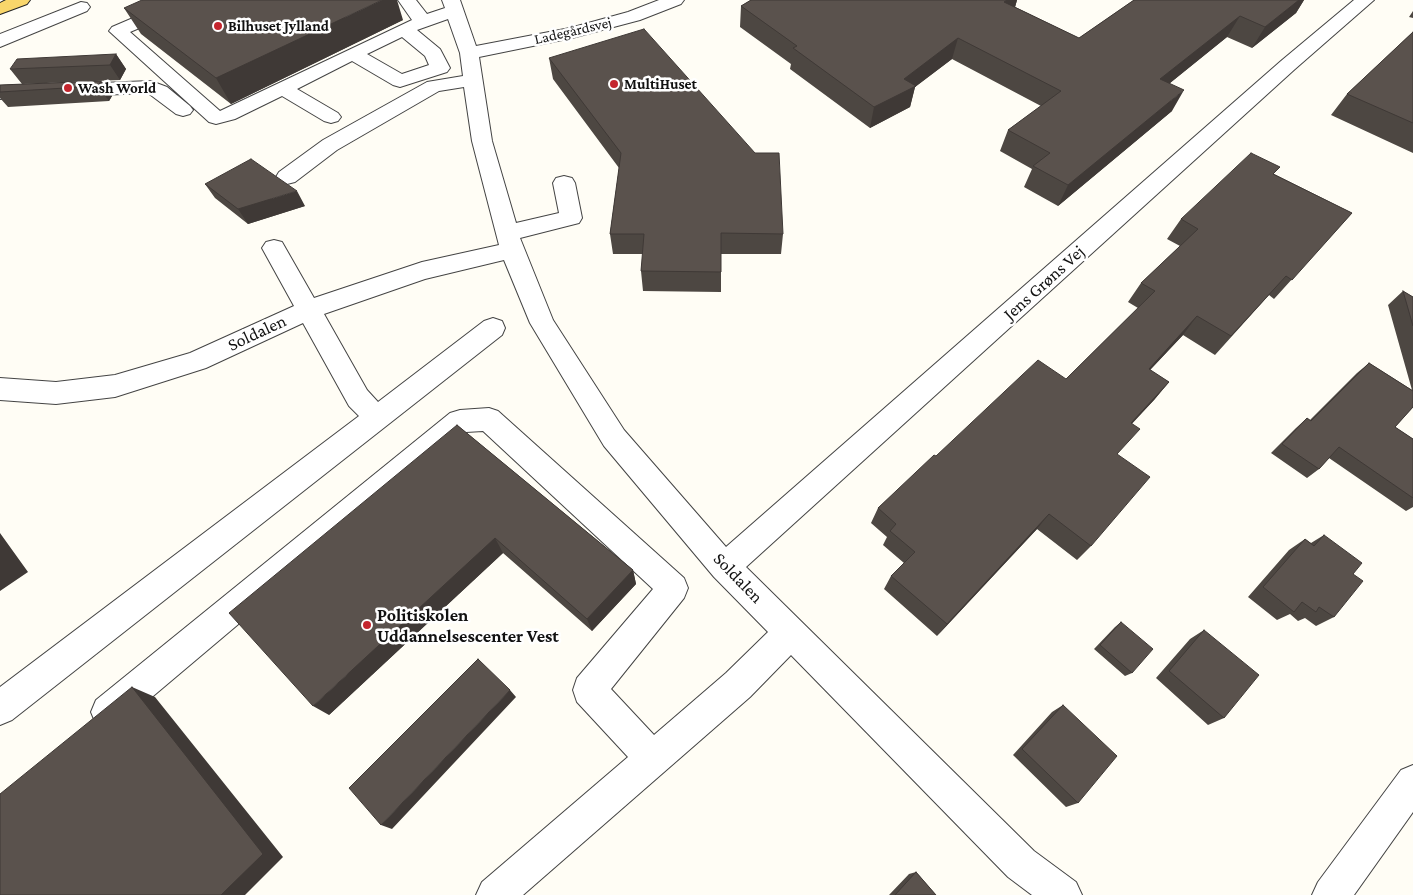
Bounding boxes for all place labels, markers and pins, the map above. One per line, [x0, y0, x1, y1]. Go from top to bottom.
place label: Bilhuset Jylland [228, 17, 329, 35]
marker: Bilhuset Jylland [212, 20, 224, 32]
place label: MultiHuset [624, 75, 697, 93]
marker: MultiHuset [608, 78, 620, 90]
place label: Wash World [78, 79, 156, 97]
marker: Wash World [62, 82, 74, 94]
place label: Politiskolen Uddannelsescenter Vest [377, 604, 559, 646]
marker: Politiskolen Uddannelsescenter Vest [361, 619, 373, 631]

